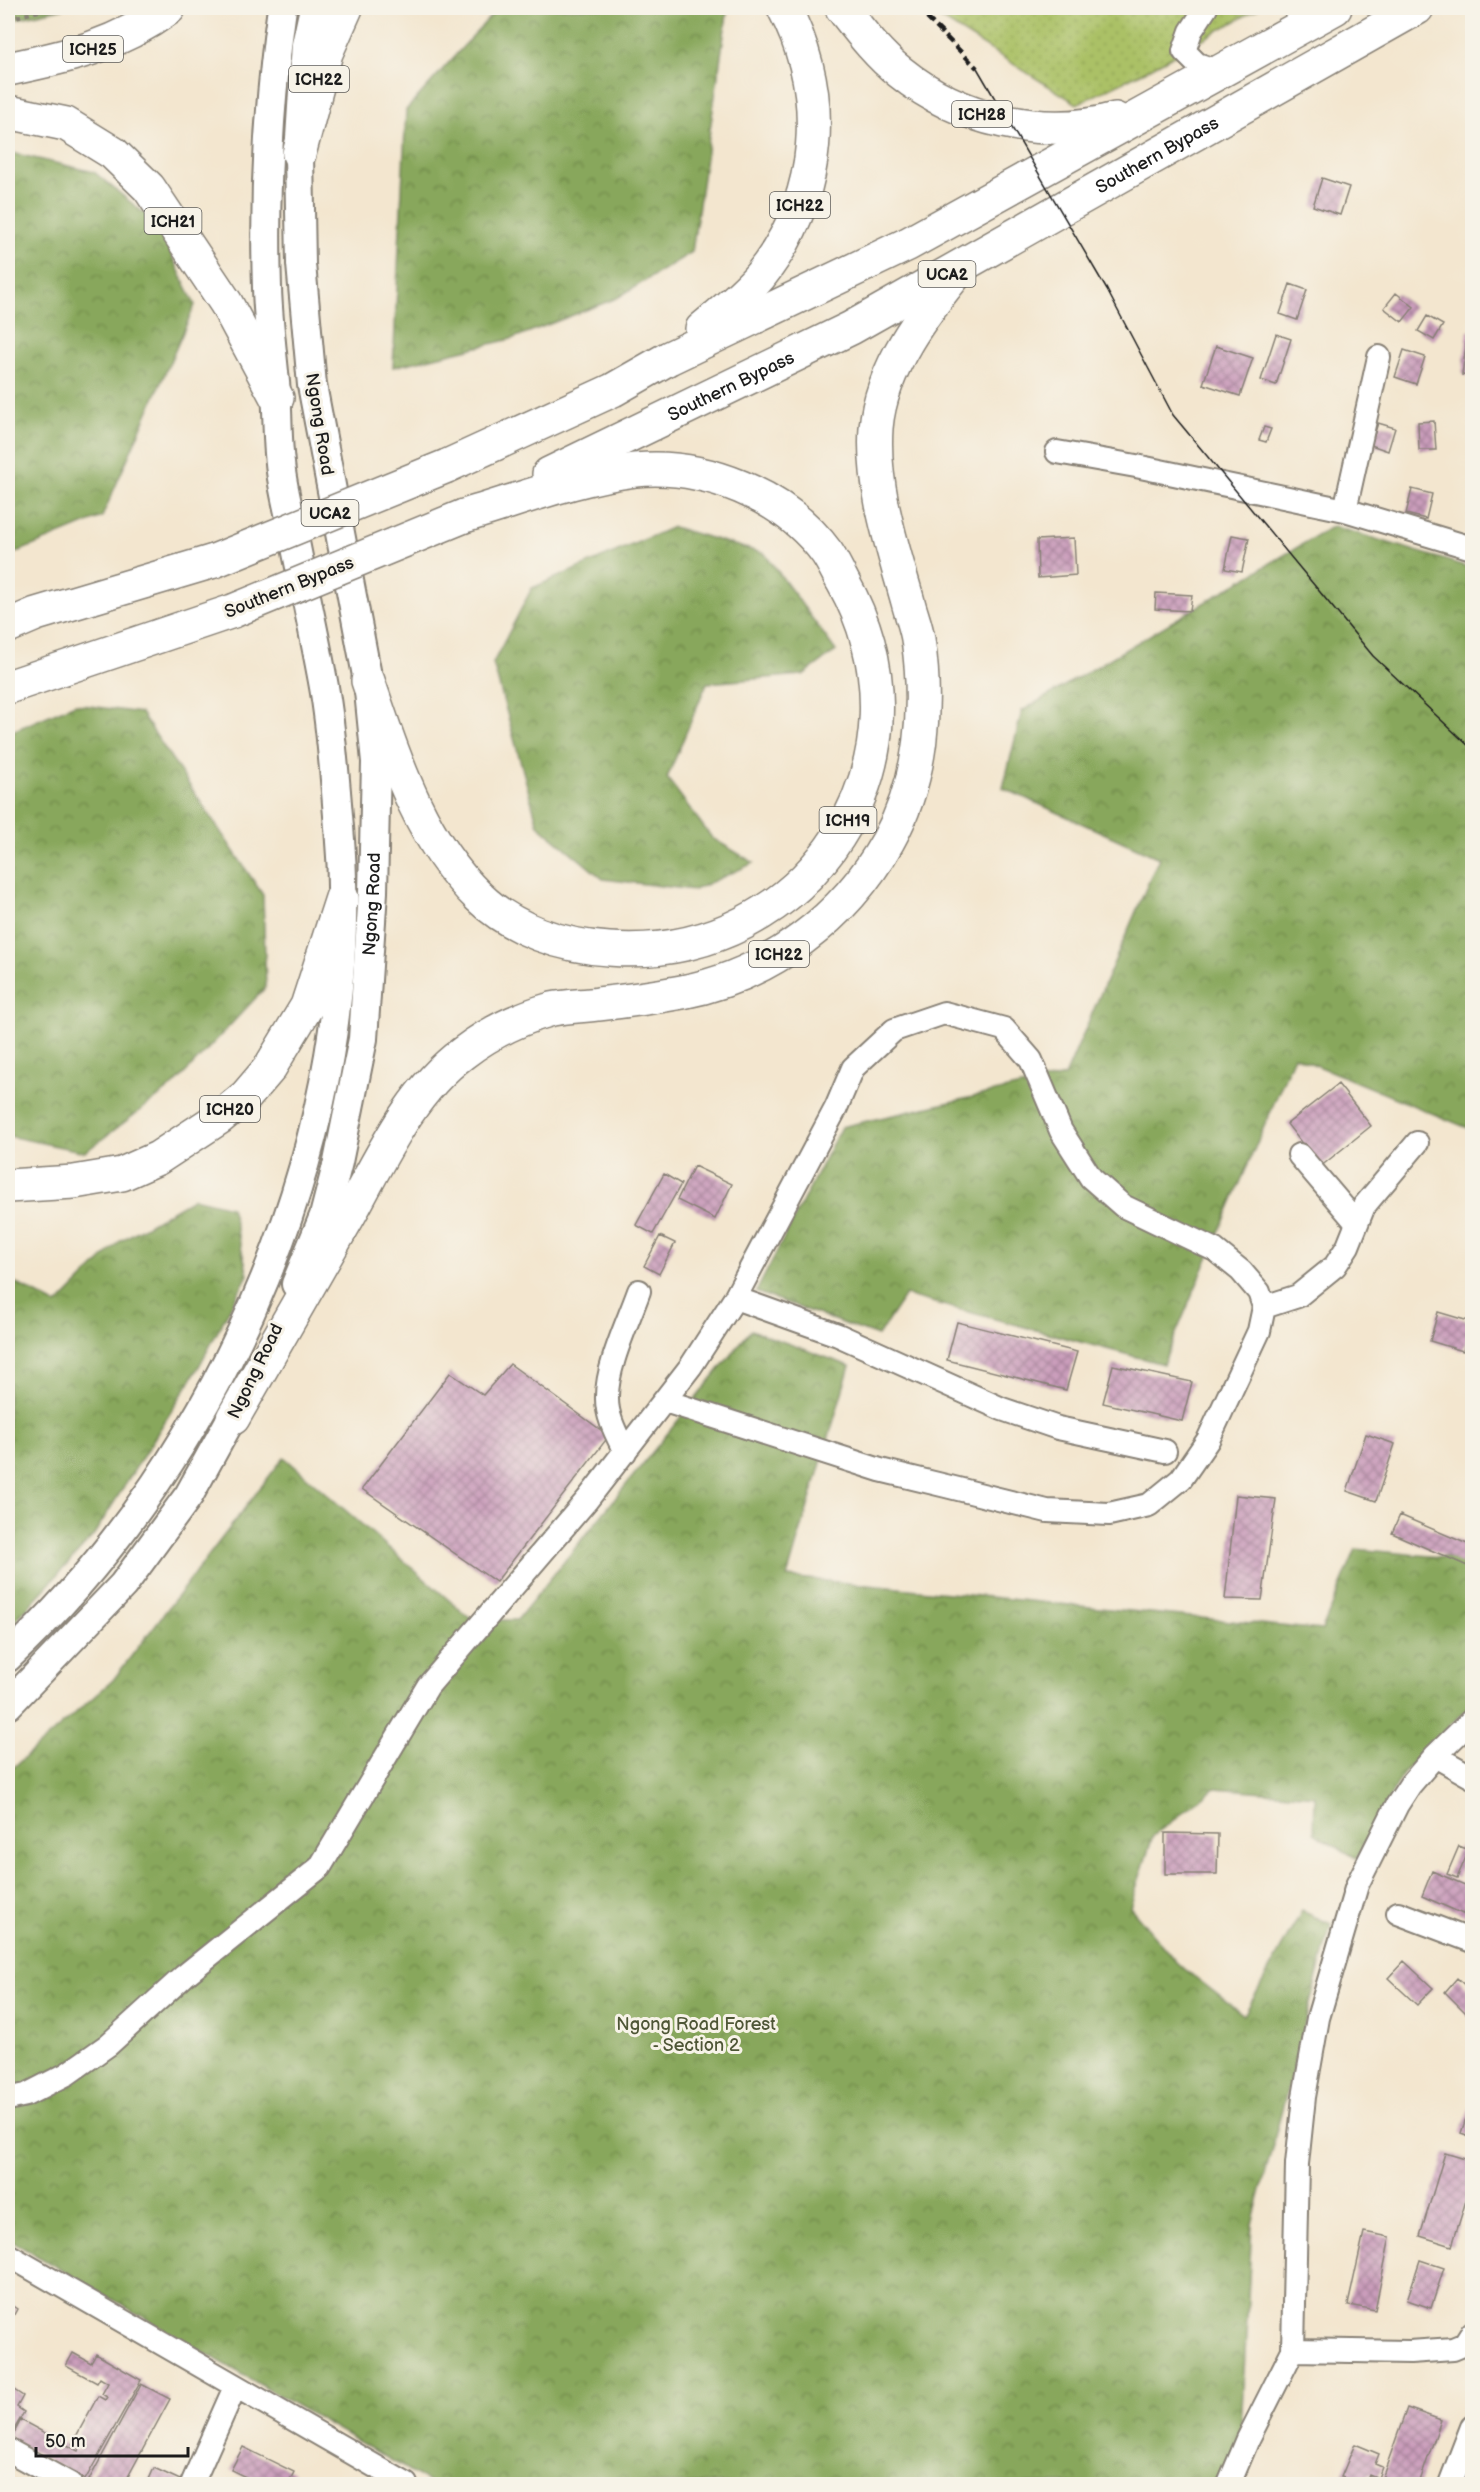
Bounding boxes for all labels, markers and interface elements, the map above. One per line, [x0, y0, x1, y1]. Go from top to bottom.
road number: ICH25 [63, 36, 123, 62]
road number: ICH22 [289, 66, 349, 92]
road number: ICH28 [952, 101, 1012, 127]
street label: Southern Bypass [1092, 112, 1222, 198]
road number: ICH22 [770, 192, 830, 218]
road number: ICH21 [144, 208, 201, 234]
road number: UCA2 [918, 261, 976, 287]
street label: Southern Bypass [665, 347, 798, 426]
street label: Ngong Road [301, 372, 338, 477]
road number: UCA2 [302, 500, 358, 526]
street label: Southern Bypass [221, 552, 357, 623]
road number: ICH19 [820, 807, 876, 833]
street label: Ngong Road [359, 852, 385, 956]
road number: ICH22 [749, 941, 809, 967]
road number: ICH20 [200, 1096, 260, 1122]
street label: Ngong Road [223, 1320, 287, 1422]
park label: Ngong Road Forest - Section 2 [616, 2014, 776, 2056]
scale bar [36, 2420, 188, 2458]
text: 50 m [45, 2431, 86, 2452]

